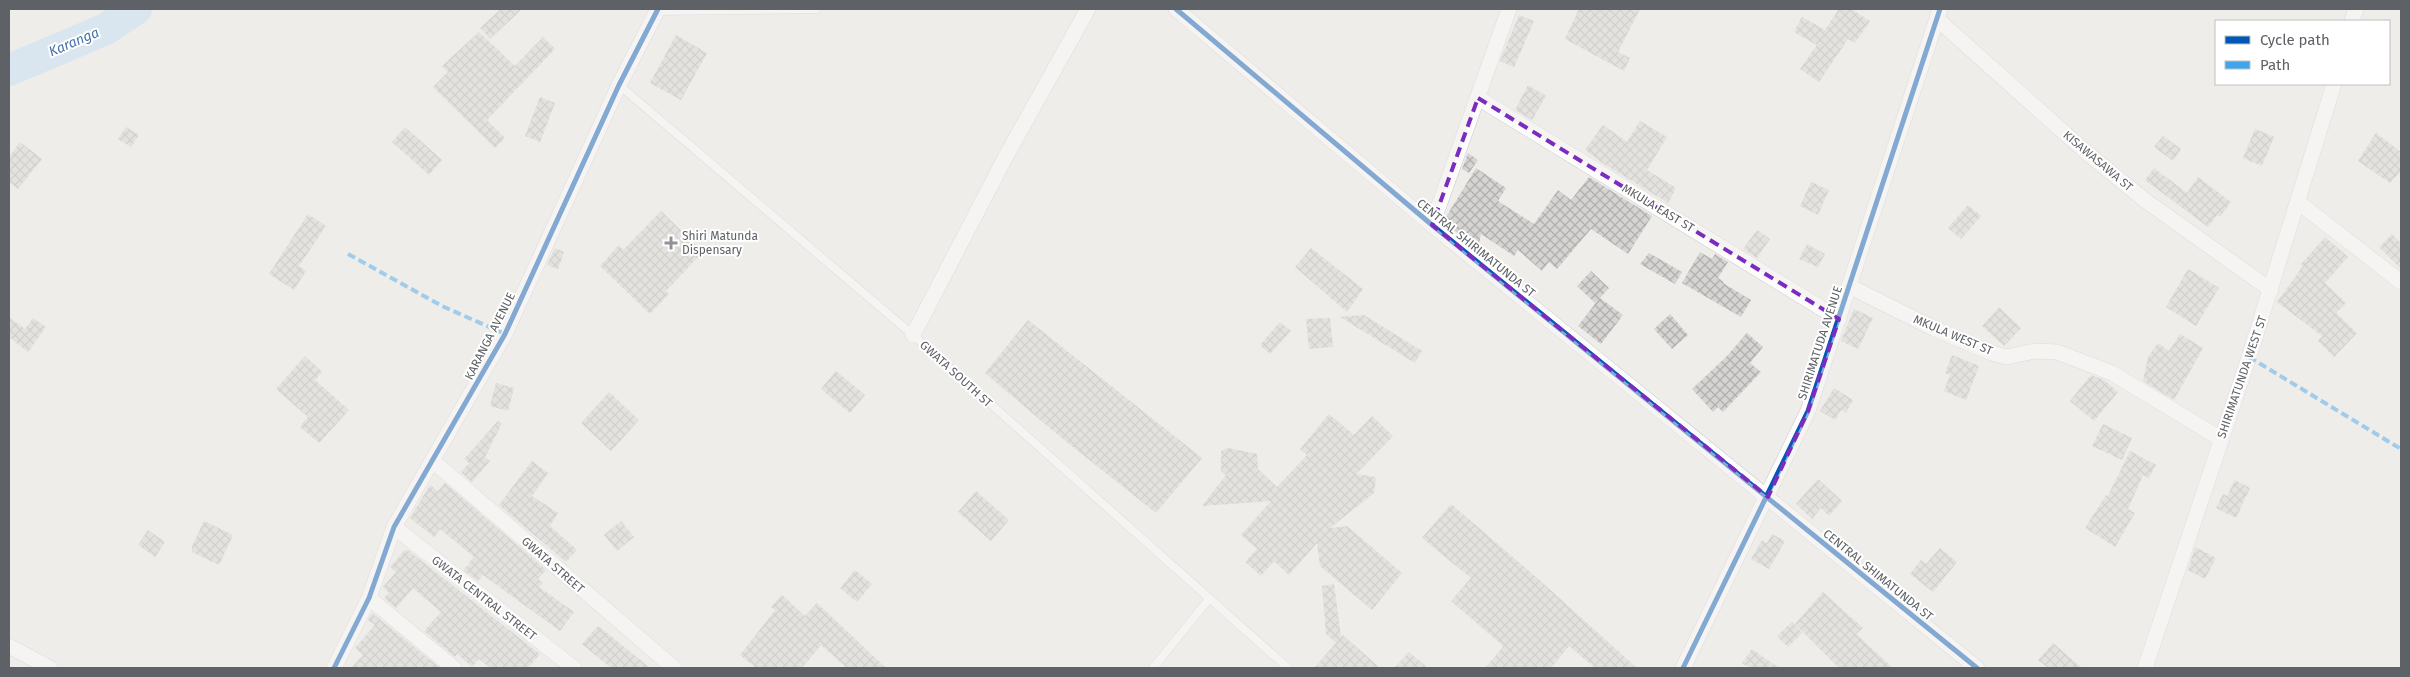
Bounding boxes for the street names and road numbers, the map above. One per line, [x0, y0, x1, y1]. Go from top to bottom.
street label: KISAWASAWA ST [2060, 128, 2136, 195]
street label: MKULA EAST ST [1619, 181, 1697, 235]
street label: CENTRAL SHIRIMATUNDA ST [1414, 196, 1539, 300]
street label: SHIRIMATUDA AVENUE [1795, 284, 1845, 402]
street label: KARANGA AVENUE [462, 290, 518, 382]
street label: MKULA WEST ST [1911, 312, 1995, 358]
street label: SHIRIMATUNDA WEST ST [2214, 313, 2270, 440]
street label: GWATA SOUTH ST [917, 338, 996, 411]
street label: CENTRAL SHIMATUNDA ST [1820, 526, 1936, 624]
street label: GWATA STREET [519, 534, 588, 596]
street label: GWATA CENTRAL STREET [429, 553, 540, 644]

